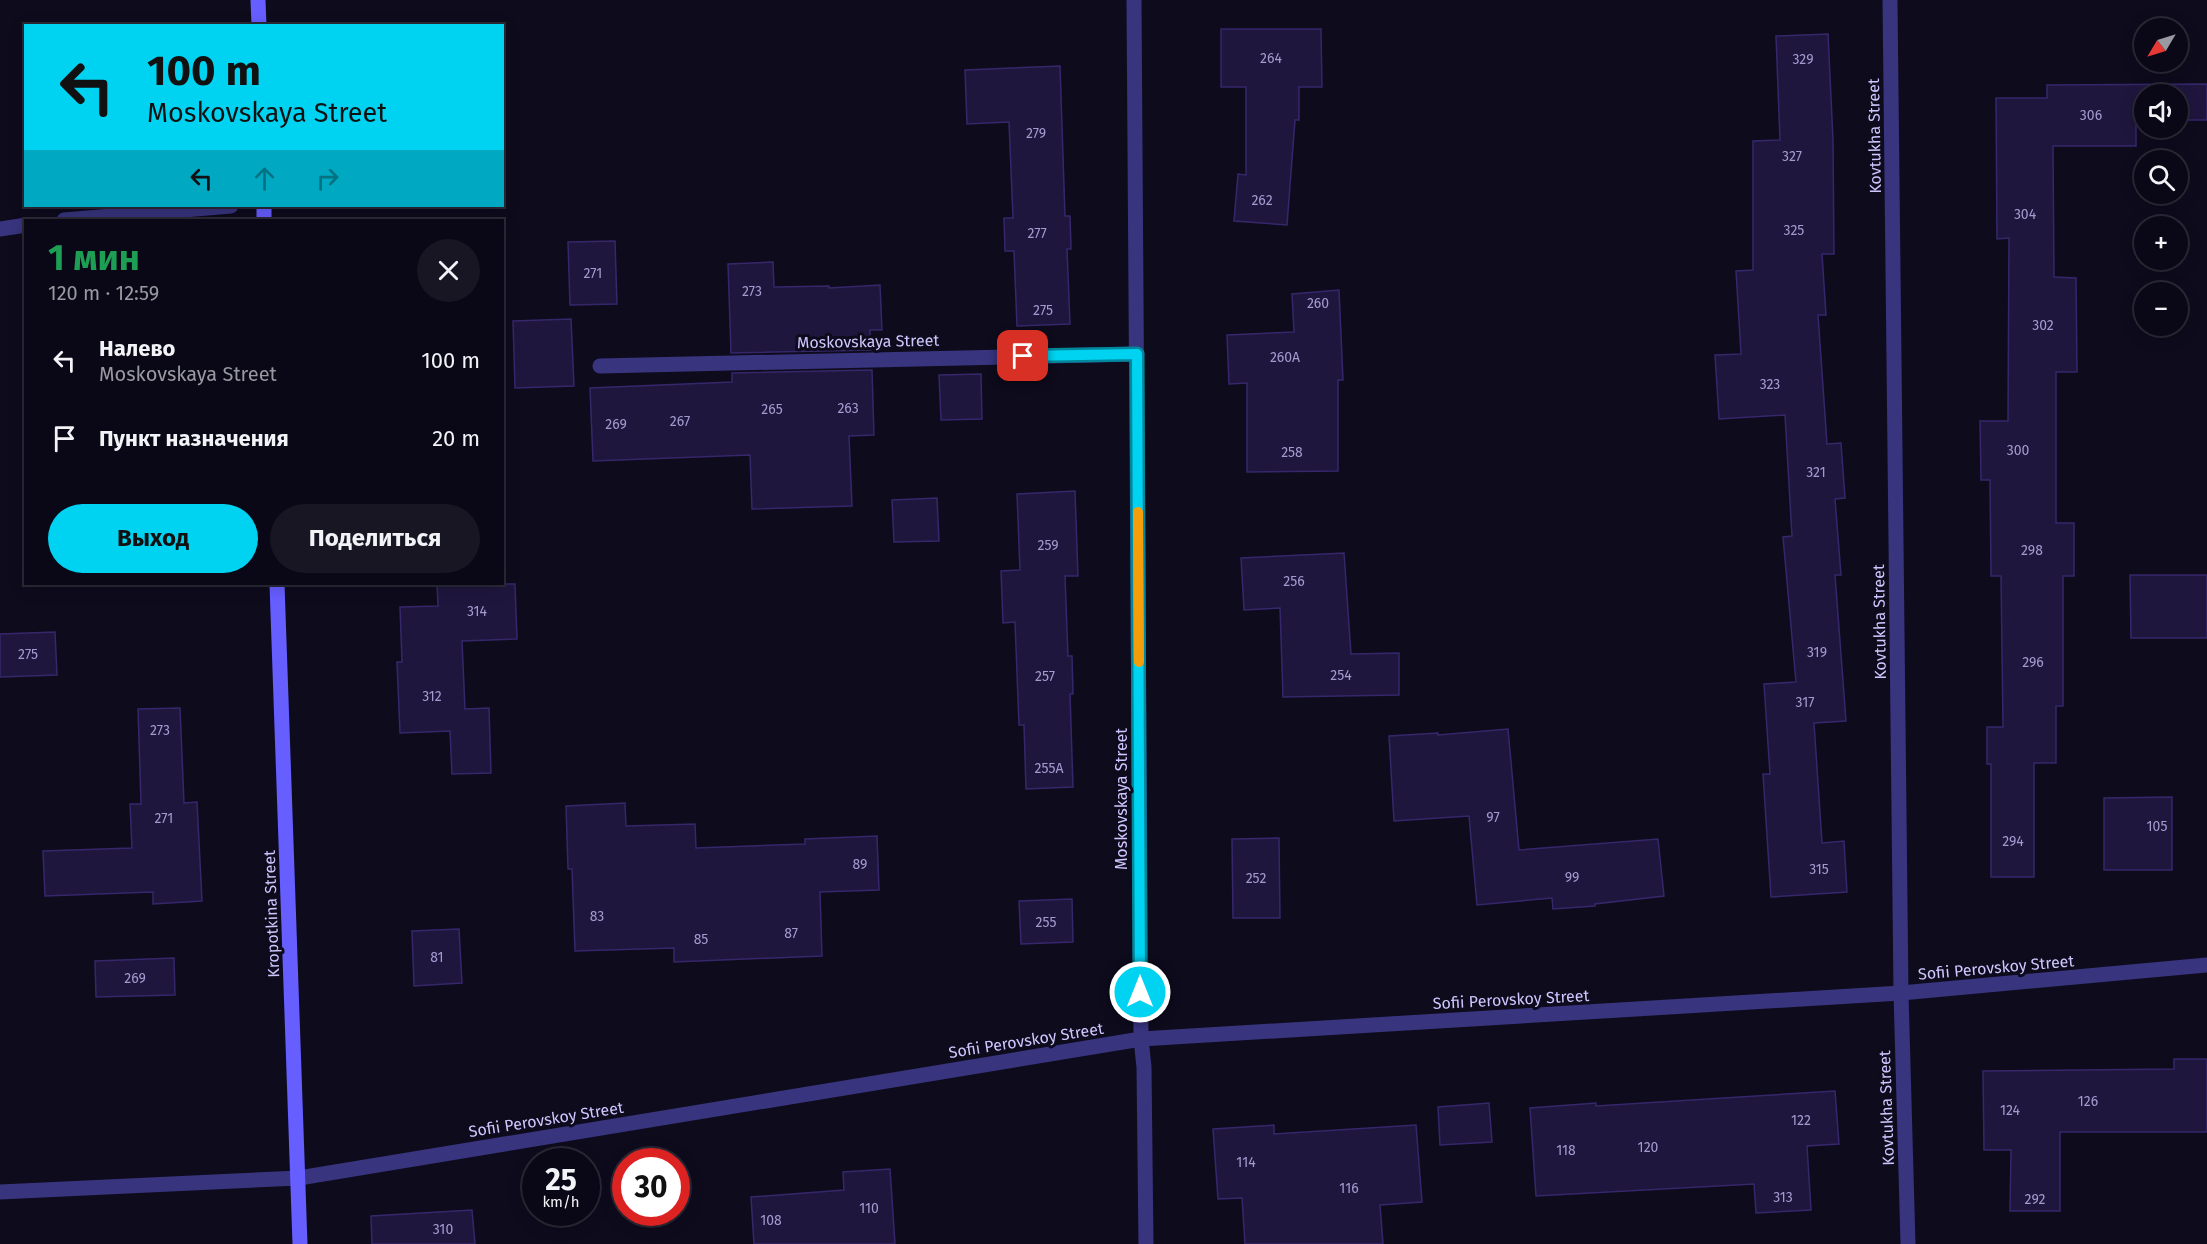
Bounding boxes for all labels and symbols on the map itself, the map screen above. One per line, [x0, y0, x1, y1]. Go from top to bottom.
north arrow [2134, 18, 2188, 72]
house number: 264 [1260, 50, 1282, 67]
house number: 329 [1793, 51, 1814, 68]
street label: Kovtukha Street [1864, 78, 1885, 194]
house number: 306 [2080, 107, 2102, 124]
house number: 279 [1026, 125, 1046, 142]
house number: 327 [1782, 148, 1802, 165]
house number: 262 [1251, 192, 1273, 209]
house number: 304 [2014, 206, 2037, 223]
house number: 325 [1784, 222, 1804, 239]
house number: 277 [1027, 225, 1047, 242]
house number: 271 [584, 265, 602, 282]
house number: 273 [742, 283, 762, 300]
house number: 260 [1307, 295, 1329, 312]
house number: 275 [1033, 302, 1053, 319]
house number: 302 [2032, 317, 2054, 334]
pin [997, 330, 1048, 381]
street label: Moskovskaya Street [797, 331, 939, 352]
house number: 260А [1270, 349, 1300, 366]
house number: 323 [1760, 376, 1780, 393]
house number: 263 [837, 400, 859, 417]
house number: 265 [761, 401, 783, 418]
house number: 267 [670, 413, 690, 430]
house number: 269 [605, 416, 627, 433]
house number: 300 [2007, 442, 2029, 459]
house number: 258 [1281, 444, 1303, 461]
house number: 321 [1806, 464, 1826, 481]
house number: 259 [1037, 537, 1059, 554]
house number: 298 [2021, 542, 2043, 559]
street label: Kovtukha Street [1869, 564, 1890, 680]
house number: 256 [1283, 573, 1305, 590]
house number: 314 [467, 603, 488, 620]
house number: 319 [1807, 644, 1827, 661]
house number: 275 [18, 646, 38, 663]
house number: 296 [2022, 654, 2044, 671]
house number: 254 [1330, 667, 1352, 684]
house number: 257 [1035, 668, 1055, 685]
house number: 312 [422, 688, 442, 705]
house number: 317 [1796, 694, 1814, 711]
house number: 273 [150, 722, 170, 739]
street label: Moskovskaya Street [1112, 728, 1131, 870]
house number: 255А [1035, 760, 1063, 777]
house number: 97 [1486, 809, 1500, 826]
house number: 271 [155, 810, 173, 827]
house number: 105 [2147, 818, 2167, 835]
house number: 294 [2002, 833, 2024, 850]
street label: Kropotkina Street [260, 850, 283, 978]
house number: 89 [853, 856, 867, 873]
house number: 315 [1809, 861, 1829, 878]
house number: 99 [1565, 869, 1579, 886]
house number: 252 [1246, 870, 1266, 887]
house number: 83 [590, 908, 604, 925]
house number: 255 [1036, 914, 1056, 931]
house number: 87 [784, 925, 798, 942]
house number: 85 [694, 931, 708, 948]
house number: 81 [430, 949, 444, 966]
street label: Sofii Perovskoy Street [1917, 951, 2075, 984]
position arrow [1108, 960, 1172, 1024]
house number: 269 [124, 970, 146, 987]
street label: Sofii Perovskoy Street [1432, 986, 1590, 1013]
street label: Sofii Perovskoy Street [947, 1019, 1105, 1062]
street label: Kovtukha Street [1875, 1050, 1898, 1166]
house number: 126 [2078, 1093, 2098, 1110]
street label: Sofii Perovskoy Street [467, 1098, 625, 1141]
house number: 124 [2000, 1102, 2021, 1119]
house number: 122 [1791, 1112, 1811, 1129]
house number: 120 [1638, 1139, 1659, 1156]
house number: 118 [1556, 1142, 1576, 1159]
speed limit sign: 30 [612, 1148, 690, 1226]
house number: 114 [1236, 1154, 1256, 1171]
house number: 116 [1339, 1180, 1359, 1197]
house number: 313 [1773, 1189, 1793, 1206]
house number: 292 [2025, 1191, 2045, 1208]
house number: 110 [859, 1200, 879, 1217]
house number: 108 [760, 1212, 782, 1229]
house number: 310 [433, 1221, 453, 1238]

